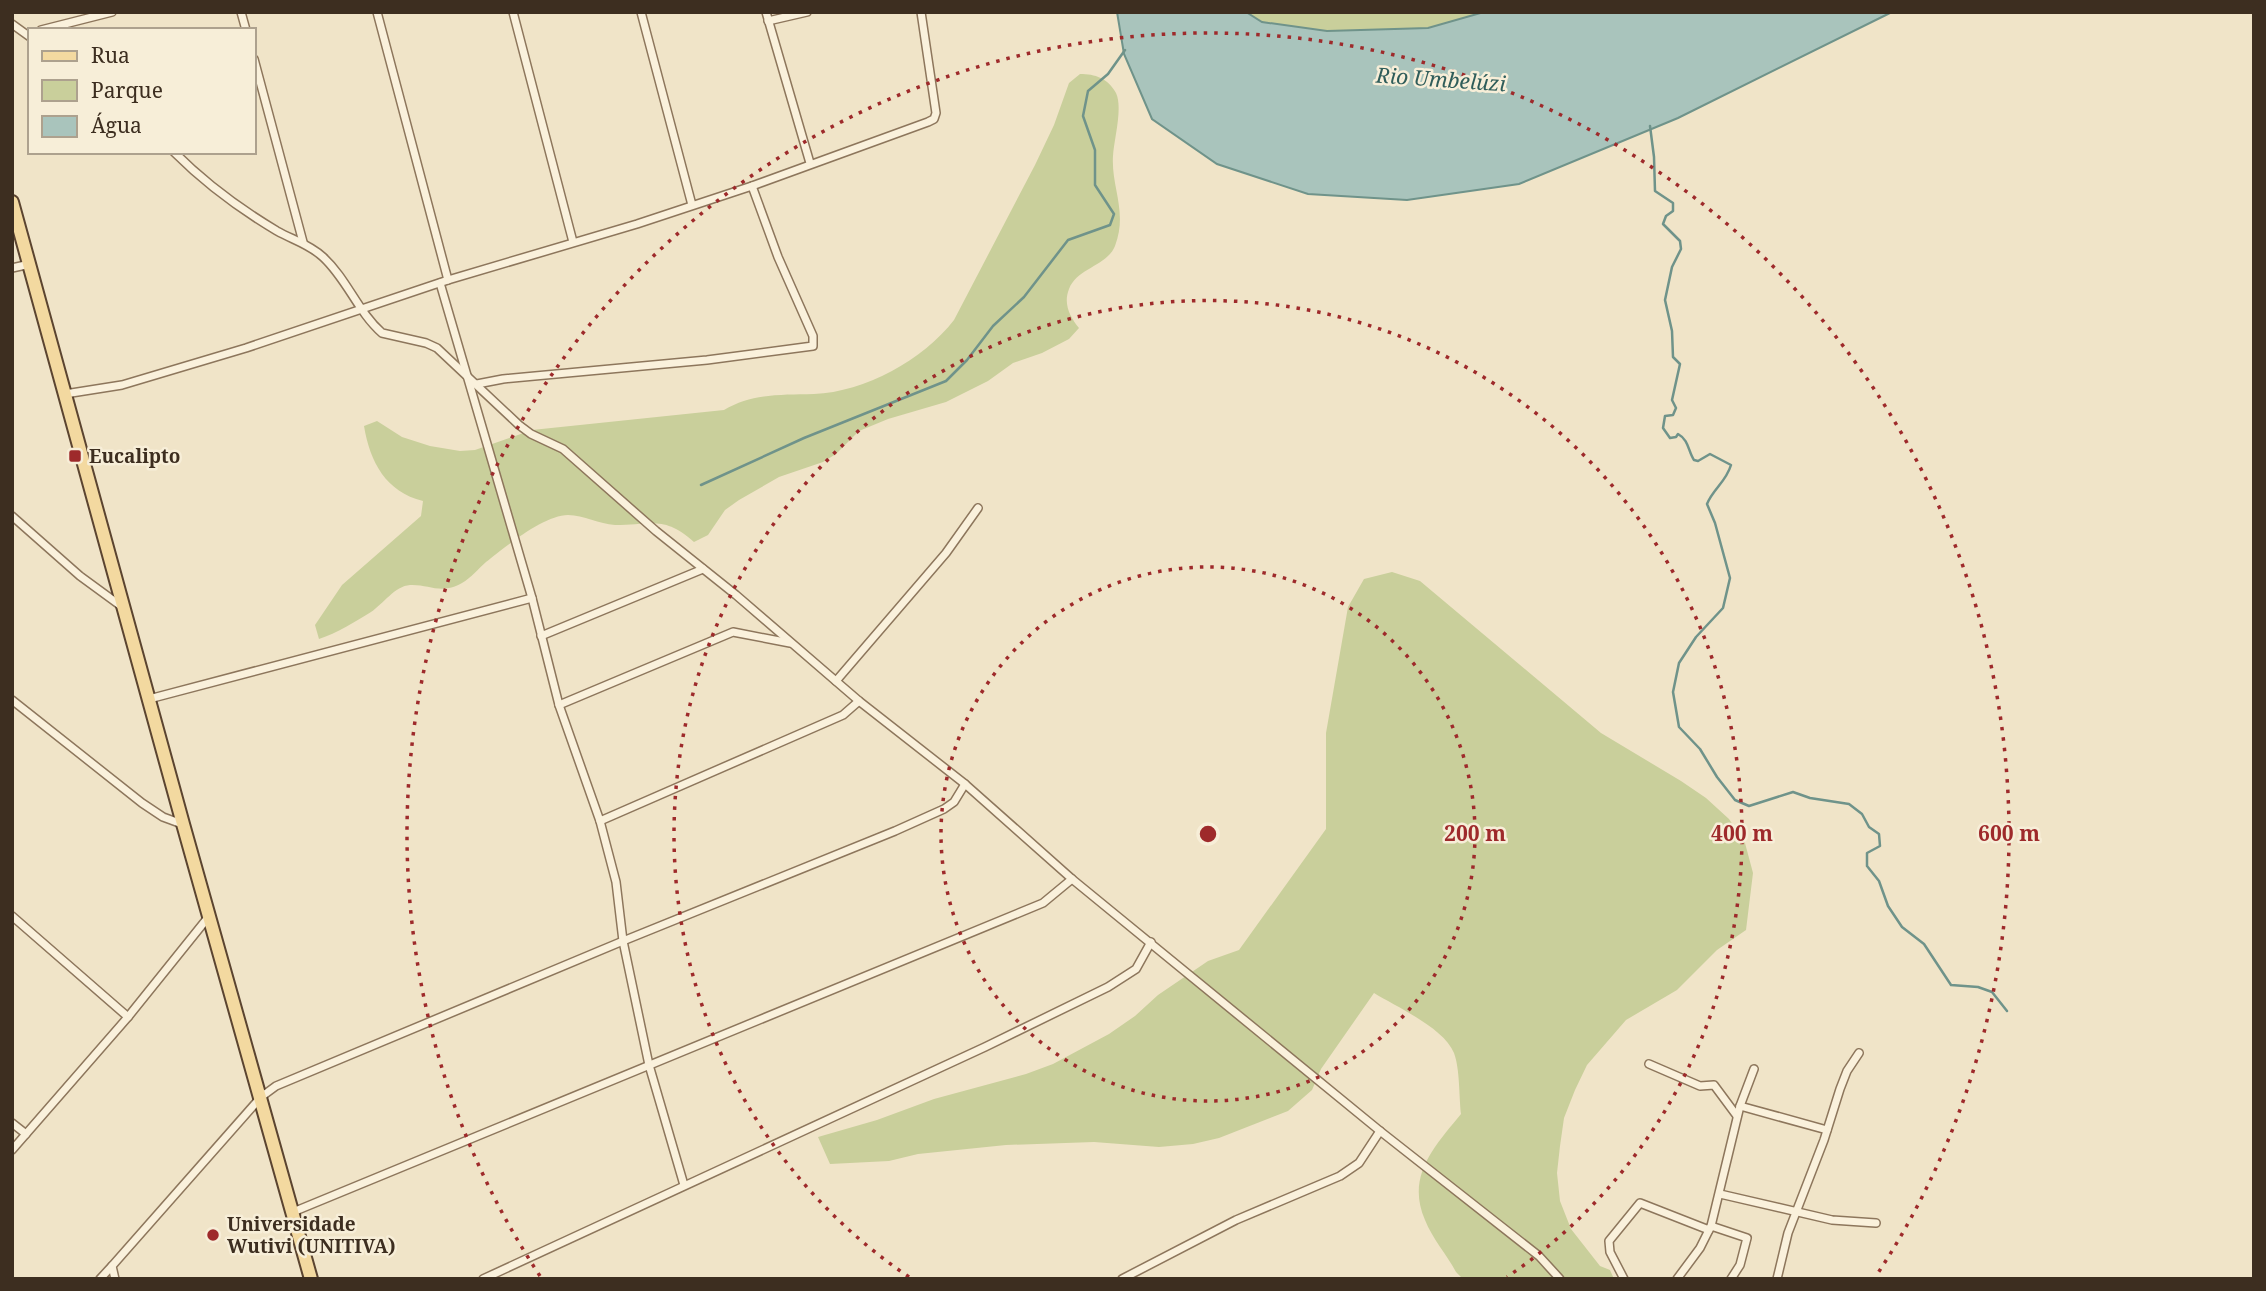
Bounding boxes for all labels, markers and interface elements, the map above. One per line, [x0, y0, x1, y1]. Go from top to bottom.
legend [28, 28, 256, 154]
text: Rua [91, 41, 130, 69]
water label: Rio Umbelúzi [1374, 60, 1508, 98]
text: Parque [91, 76, 163, 104]
text: Água [91, 111, 142, 139]
place label: Eucalipto [89, 443, 181, 469]
marker: Eucalipto [67, 448, 83, 464]
text: 200 m [1444, 819, 1506, 847]
text: 400 m [1711, 819, 1773, 847]
text: 600 m [1978, 819, 2040, 847]
centre of rings [1196, 822, 1220, 846]
place label: Universidade Wutivi (UNITIVA) [227, 1211, 396, 1259]
marker: Universidade Wutivi (UNITIVA) [205, 1227, 221, 1243]

